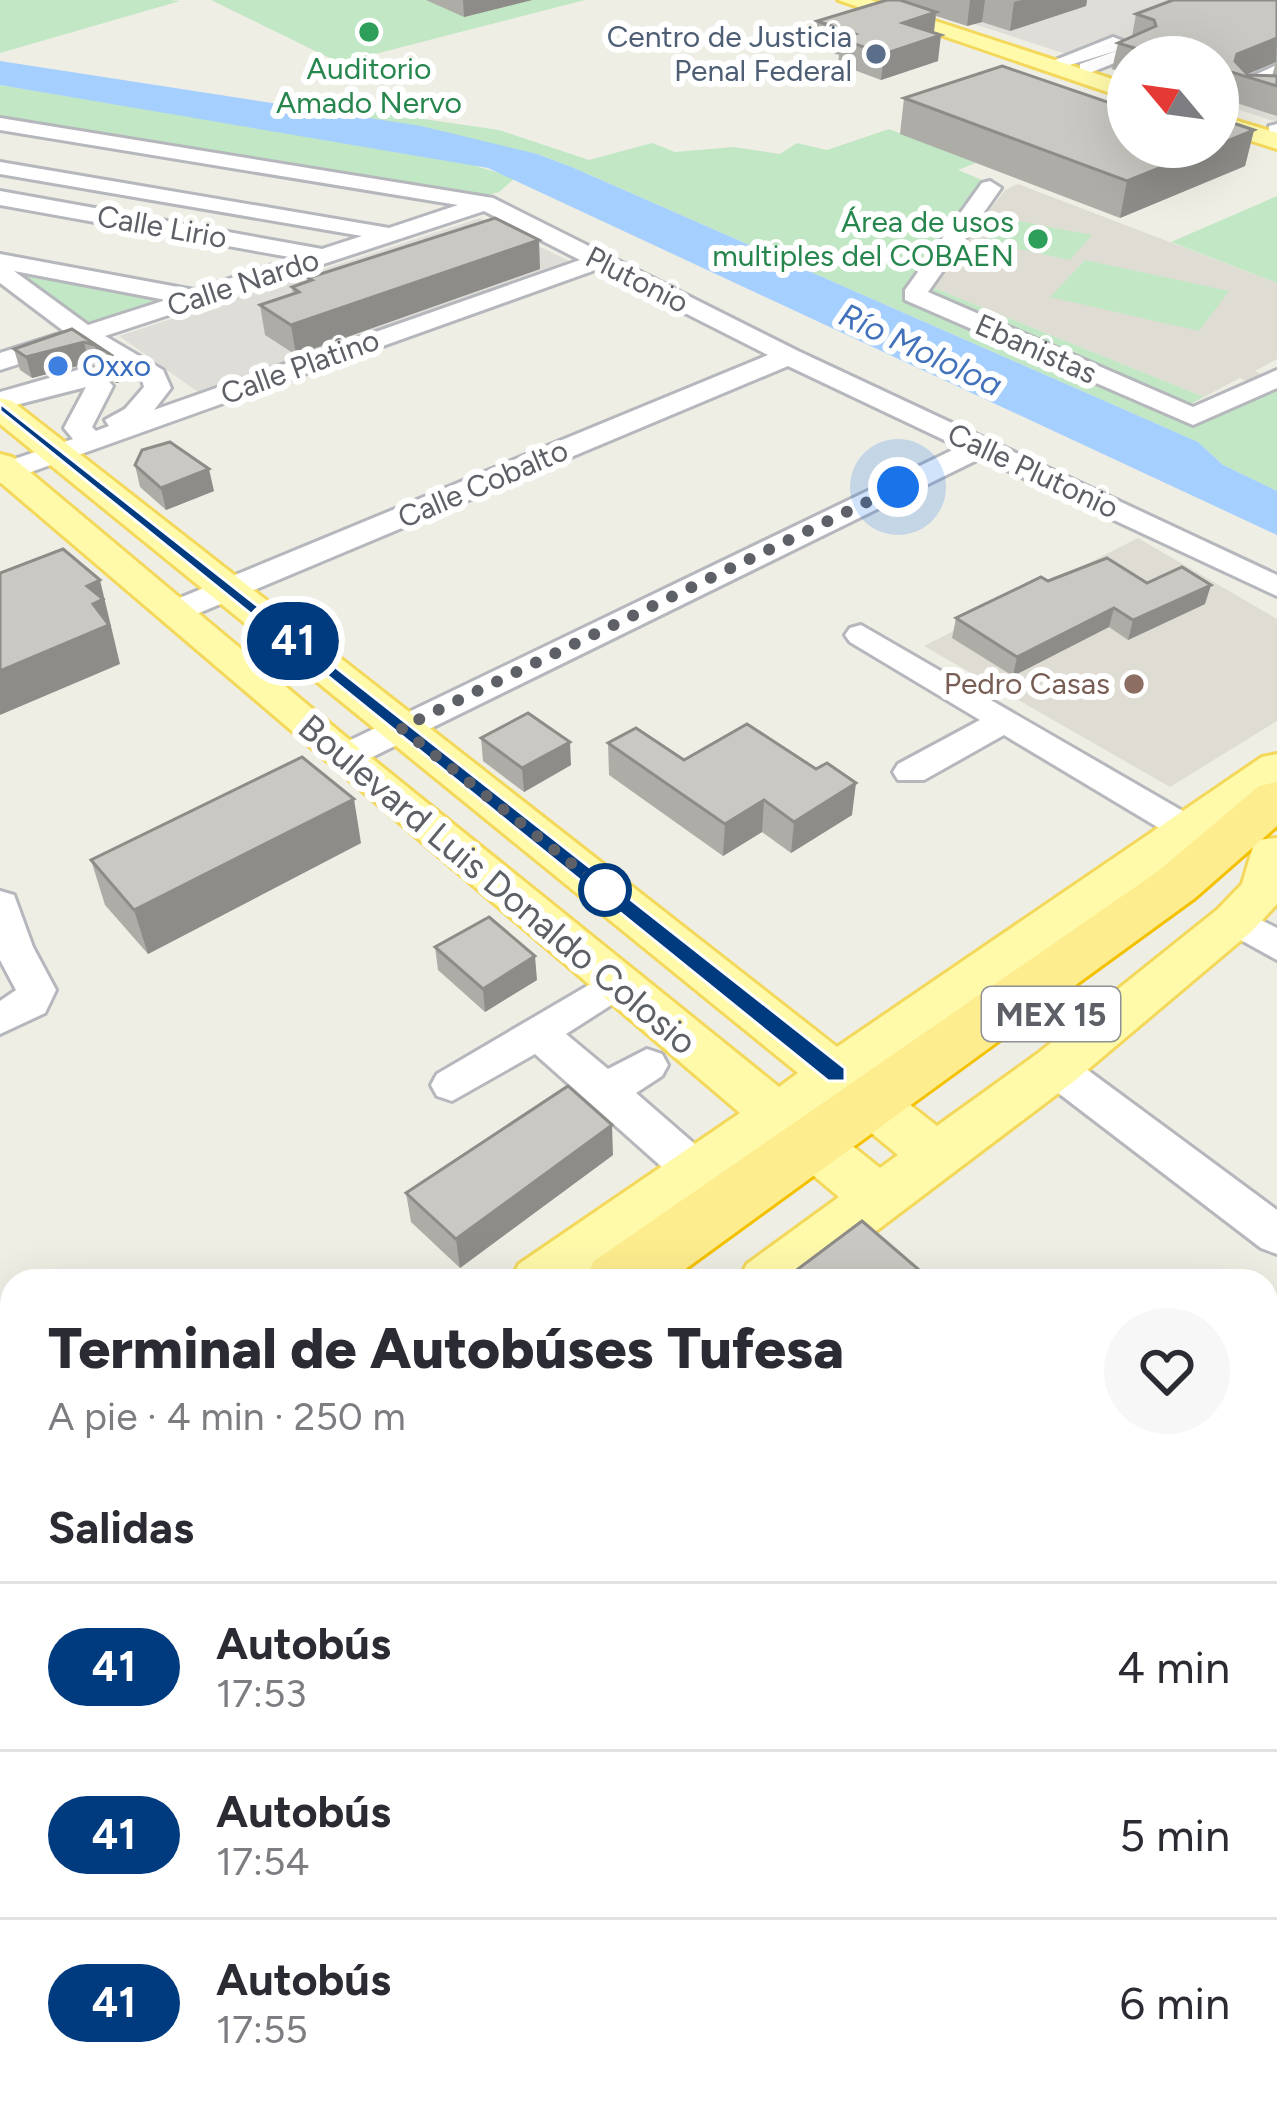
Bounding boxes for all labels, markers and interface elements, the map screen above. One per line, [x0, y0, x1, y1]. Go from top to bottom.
place label: Centro de Justicia Penal Federal [607, 18, 852, 89]
marker: Auditorio Amado Nervo [356, 19, 382, 45]
north arrow [1107, 36, 1239, 168]
map controls [1107, 36, 1239, 168]
marker: Centro de Justicia Penal Federal [863, 41, 889, 67]
place label: Auditorio Amado Nervo [276, 50, 462, 121]
street label: Calle Lirio [94, 197, 230, 256]
place label: Área de usos multiples del COBAEN [712, 203, 1014, 274]
marker: Área de usos multiples del COBAEN [1025, 226, 1051, 252]
street label: Plutonio [580, 238, 695, 321]
street label: Calle Nardo [162, 241, 323, 324]
water label: Río Mololoa [833, 295, 1008, 404]
street label: Ebanistas [970, 305, 1103, 392]
street label: Calle Platino [216, 321, 384, 412]
place label: Oxxo [82, 347, 151, 384]
marker: Oxxo [45, 353, 71, 379]
street label: Calle Plutonio [942, 415, 1125, 526]
street label: Calle Cobalto [392, 431, 573, 536]
your location [868, 457, 928, 517]
line badge: 41 [239, 602, 347, 680]
text: 41 [271, 615, 315, 666]
place label: Pedro Casas [944, 665, 1110, 702]
marker: Pedro Casas [1121, 671, 1147, 697]
street label: Boulevard Luis Donaldo Colosio [290, 705, 705, 1064]
unlabelled marker [580, 865, 630, 915]
road number: MEX 15 [982, 987, 1120, 1041]
button: heart [1104, 1308, 1230, 1434]
text: Terminal de Autobúses Tufesa [48, 1314, 844, 1382]
text: A pie · 4 min · 250 m [48, 1393, 406, 1440]
text: Salidas [48, 1500, 194, 1554]
text: Autobús [216, 1616, 391, 1670]
text: 4 min [1117, 1640, 1230, 1694]
text: 41 [92, 1641, 136, 1692]
text: 17:53 [216, 1670, 307, 1717]
text: Autobús [216, 1784, 391, 1838]
text: 5 min [1119, 1808, 1230, 1862]
text: 41 [92, 1809, 136, 1860]
text: 17:54 [216, 1838, 310, 1885]
text: Autobús [216, 1952, 391, 2006]
text: 6 min [1120, 1976, 1230, 2030]
text: 41 [92, 1977, 136, 2028]
text: 17:55 [216, 2006, 308, 2053]

